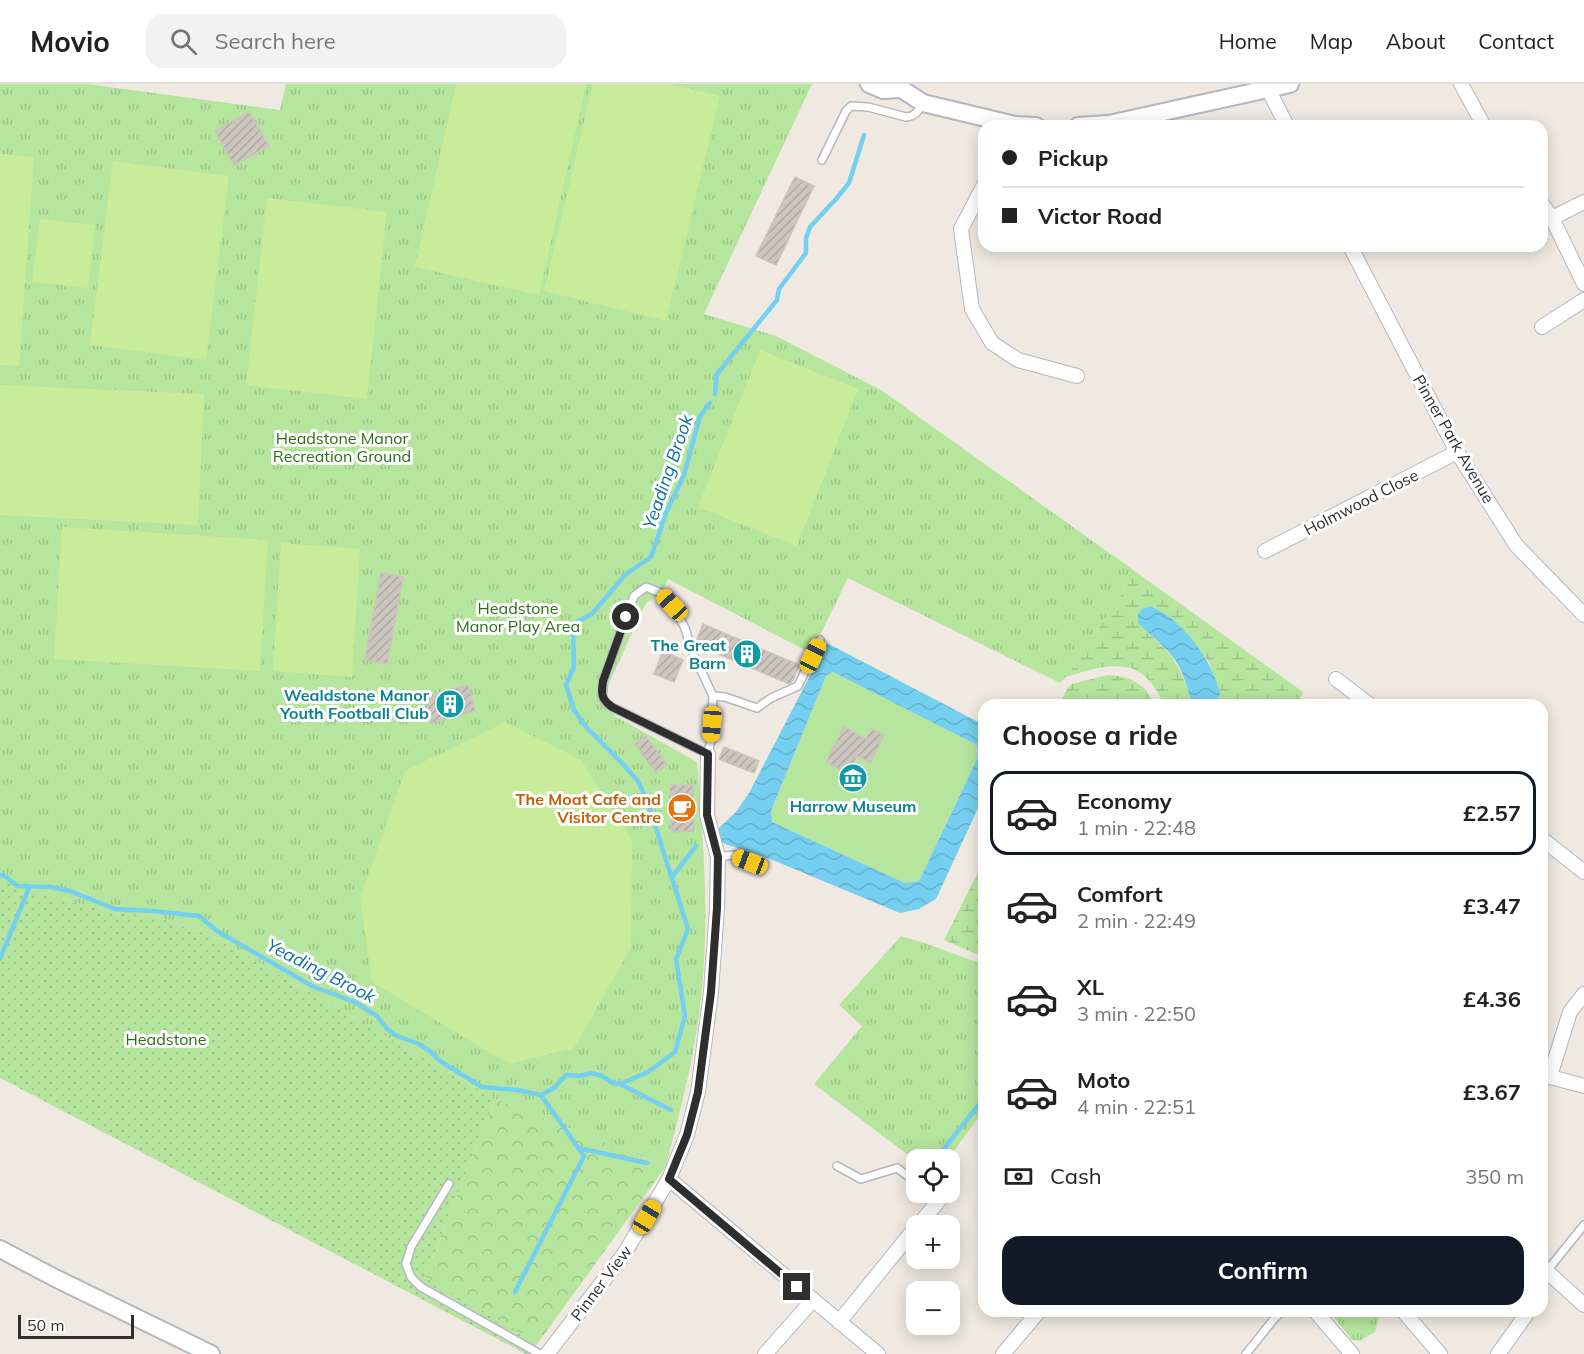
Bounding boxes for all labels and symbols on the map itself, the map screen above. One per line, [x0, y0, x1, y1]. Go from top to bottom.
street label: Pinner Park Avenue [1409, 371, 1499, 507]
water label: Yeading Brook [637, 411, 698, 532]
park label: Headstone Manor Recreation Ground [273, 428, 411, 466]
street label: Holmwood Close [1301, 465, 1421, 539]
car [653, 586, 691, 624]
park label: Headstone Manor Play Area [456, 598, 580, 636]
route start [612, 603, 639, 630]
place label: The Great Barn [651, 635, 726, 673]
car [797, 636, 829, 676]
building icon: The Great Barn [731, 638, 763, 670]
place label: Wealdstone Manor Youth Football Club [279, 685, 430, 723]
building icon: Wealdstone Manor Youth Football Club [434, 688, 466, 720]
car [702, 705, 722, 743]
museum icon: Harrow Museum [837, 762, 869, 794]
place label: The Moat Cafe and Visitor Centre [516, 789, 661, 827]
cafe icon: The Moat Cafe and Visitor Centre [666, 792, 698, 824]
place label: Harrow Museum [790, 796, 916, 816]
car [730, 847, 770, 877]
water label: Yeading Brook [263, 933, 380, 1008]
park label: Headstone [126, 1029, 206, 1049]
car [630, 1197, 664, 1237]
street label: Pinner View [566, 1241, 636, 1325]
route end [783, 1273, 810, 1300]
scale bar [18, 1312, 134, 1340]

